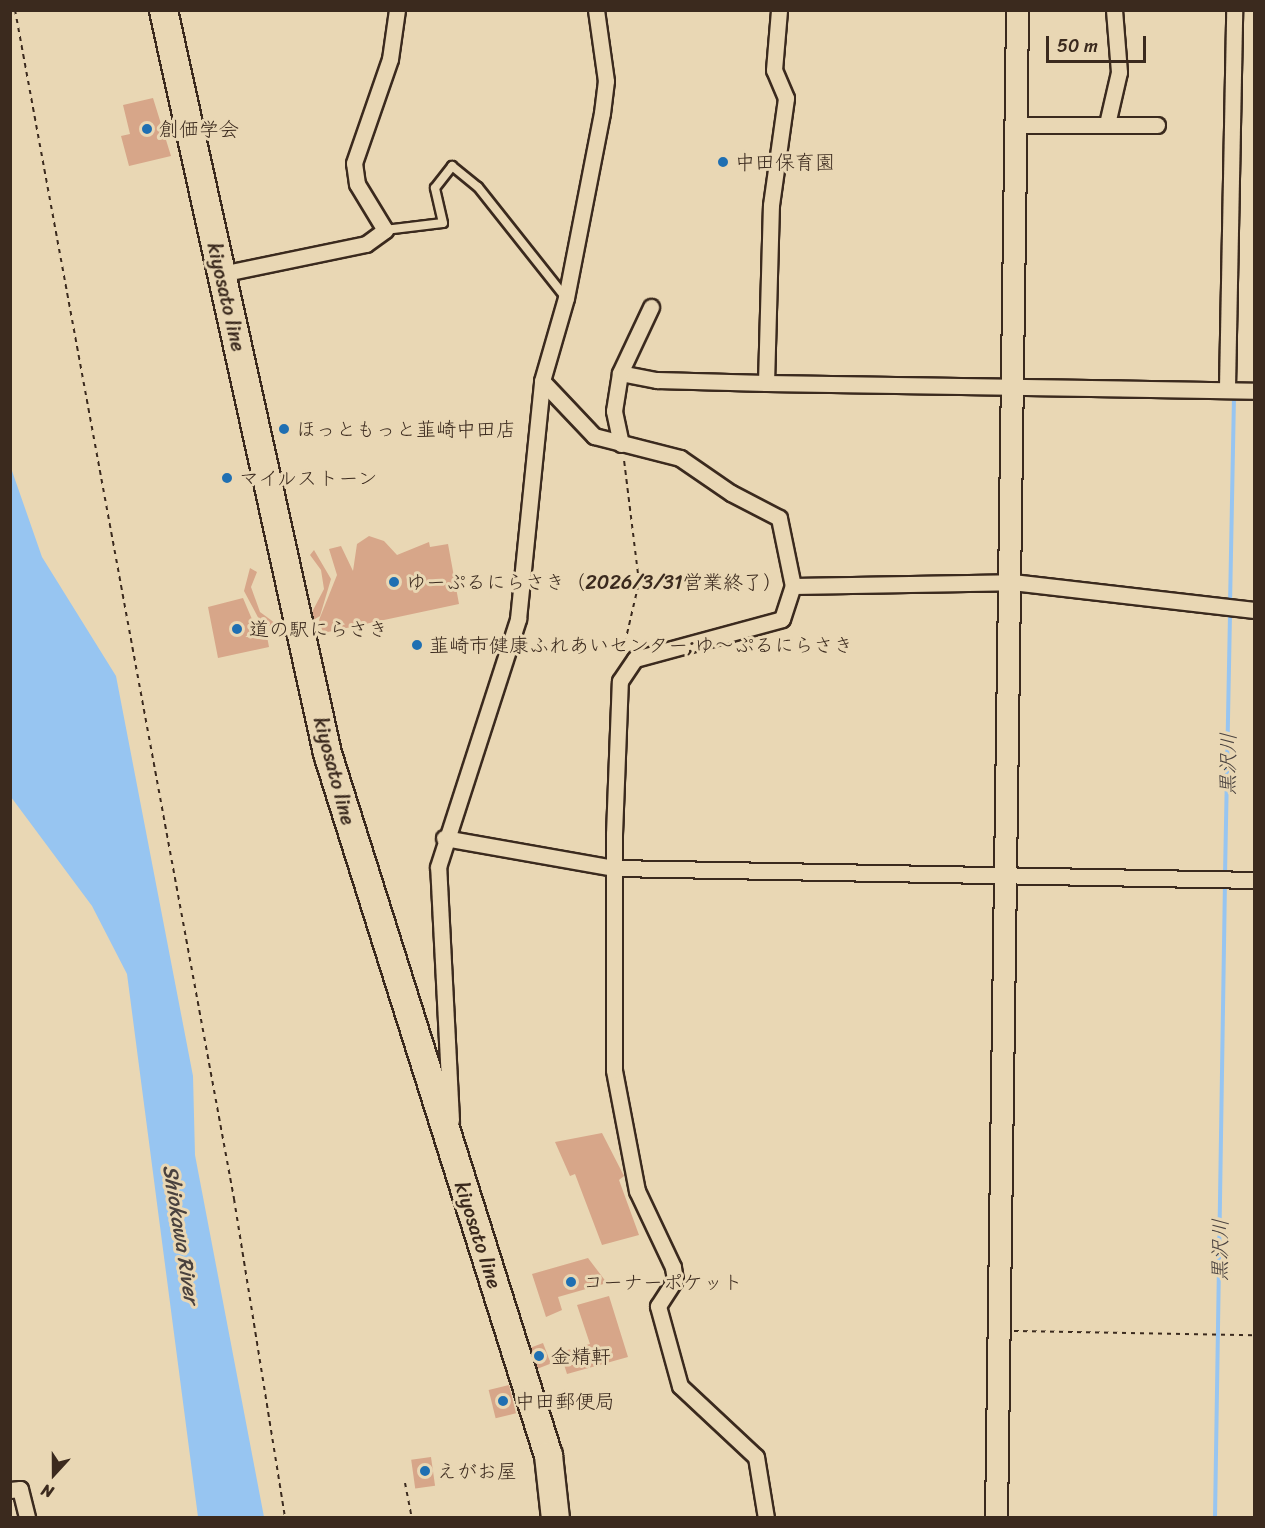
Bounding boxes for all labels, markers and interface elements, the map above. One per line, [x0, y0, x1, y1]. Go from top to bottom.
scale bar [1049, 24, 1150, 62]
text: 50 m [1057, 30, 1098, 62]
place label: 創価学会 [159, 117, 239, 141]
marker: 創価学会 [140, 122, 154, 136]
place label: 中田保育園 [735, 150, 835, 174]
marker: 中田保育園 [716, 155, 730, 169]
street label: kiyosato line [202, 240, 250, 354]
place label: ほっともっと韮崎中田店 [296, 417, 516, 441]
marker: ほっともっと韮崎中田店 [277, 422, 291, 436]
place label: マイルストーン [239, 466, 379, 490]
marker: マイルストーン [220, 471, 234, 485]
place label: ゆーぷるにらさき（2026/3/31営業終了） [406, 570, 783, 594]
marker: ゆーぷるにらさき（2026/3/31営業終了） [387, 575, 401, 589]
place label: 道の駅にらさき [249, 617, 389, 641]
marker: 道の駅にらさき [230, 622, 244, 636]
place label: 韮崎市健康ふれあいセンター;ゆ～ぷるにらさき [429, 633, 855, 657]
marker: 韮崎市健康ふれあいセンター;ゆ～ぷるにらさき [410, 638, 424, 652]
street label: kiyosato line [308, 714, 360, 828]
water label: 黒沢川 [1215, 732, 1241, 796]
water label: Shiokawa River [158, 1163, 204, 1305]
street label: kiyosato line [449, 1178, 507, 1292]
water label: 黒沢川 [1207, 1218, 1233, 1282]
place label: コーナーポケット [583, 1270, 743, 1294]
marker: コーナーポケット [564, 1275, 578, 1289]
place label: 金精軒 [551, 1344, 611, 1368]
marker: 金精軒 [532, 1349, 546, 1363]
place label: 中田郵便局 [515, 1389, 615, 1413]
marker: 中田郵便局 [496, 1394, 510, 1408]
north arrow [24, 1444, 84, 1504]
place label: えがお屋 [437, 1459, 517, 1483]
marker: えがお屋 [418, 1464, 432, 1478]
text: N [37, 1476, 58, 1507]

